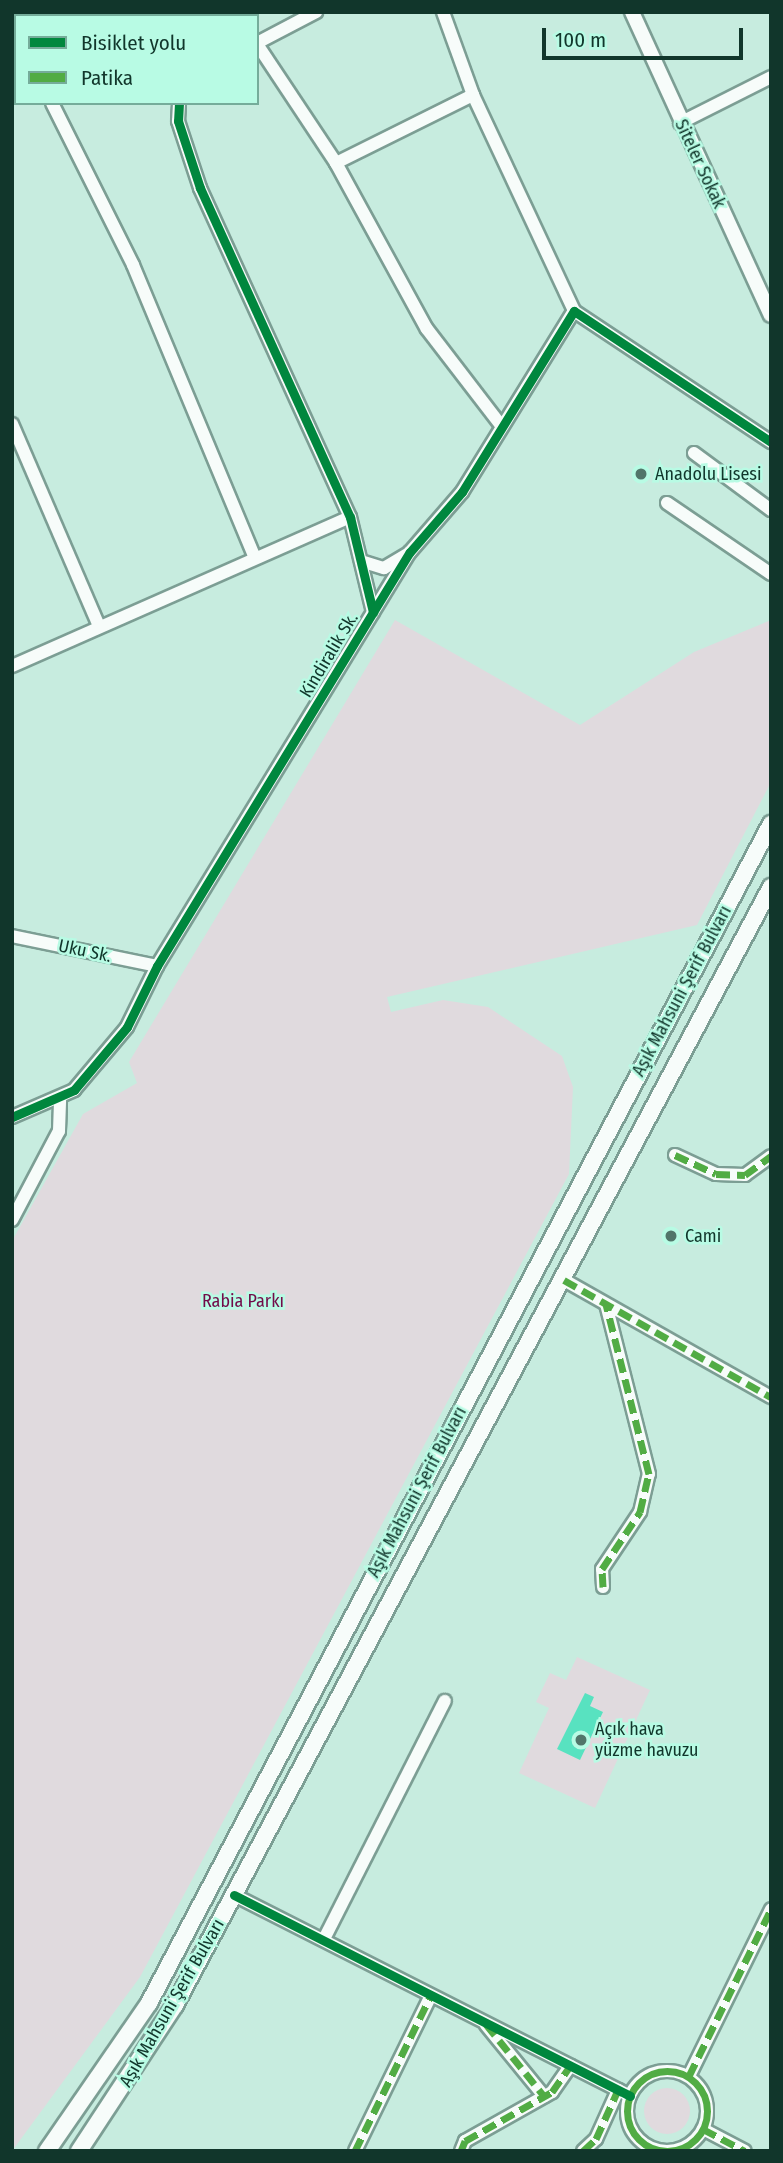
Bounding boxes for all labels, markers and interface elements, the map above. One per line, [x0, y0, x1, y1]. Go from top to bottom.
legend [14, 14, 259, 105]
scale bar [545, 14, 746, 58]
text: 100 m [555, 27, 606, 53]
text: Bisiklet yolu [81, 30, 186, 56]
text: Patika [81, 65, 133, 91]
street label: Siteler Sokak [670, 116, 730, 212]
place label: Anadolu Lisesi [655, 463, 762, 485]
marker: Anadolu Lisesi [633, 466, 649, 482]
street label: Kindiralik Sk. [295, 609, 363, 701]
street label: Aşık Mahsuni Şerif Bulvarı [628, 902, 736, 1080]
street label: Uku Sk. [56, 935, 114, 967]
place label: Cami [685, 1225, 721, 1247]
marker: Cami [663, 1228, 679, 1244]
park label: Rabia Parkı [202, 1290, 284, 1312]
street label: Aşık Mahsuni Şerif Bulvarı [363, 1403, 471, 1581]
place label: Açık hava yüzme havuzu [595, 1719, 698, 1762]
marker: Açık hava yüzme havuzu [573, 1732, 589, 1748]
street label: Aşık Mahsuni Şerif Bulvarı [115, 1915, 229, 2091]

